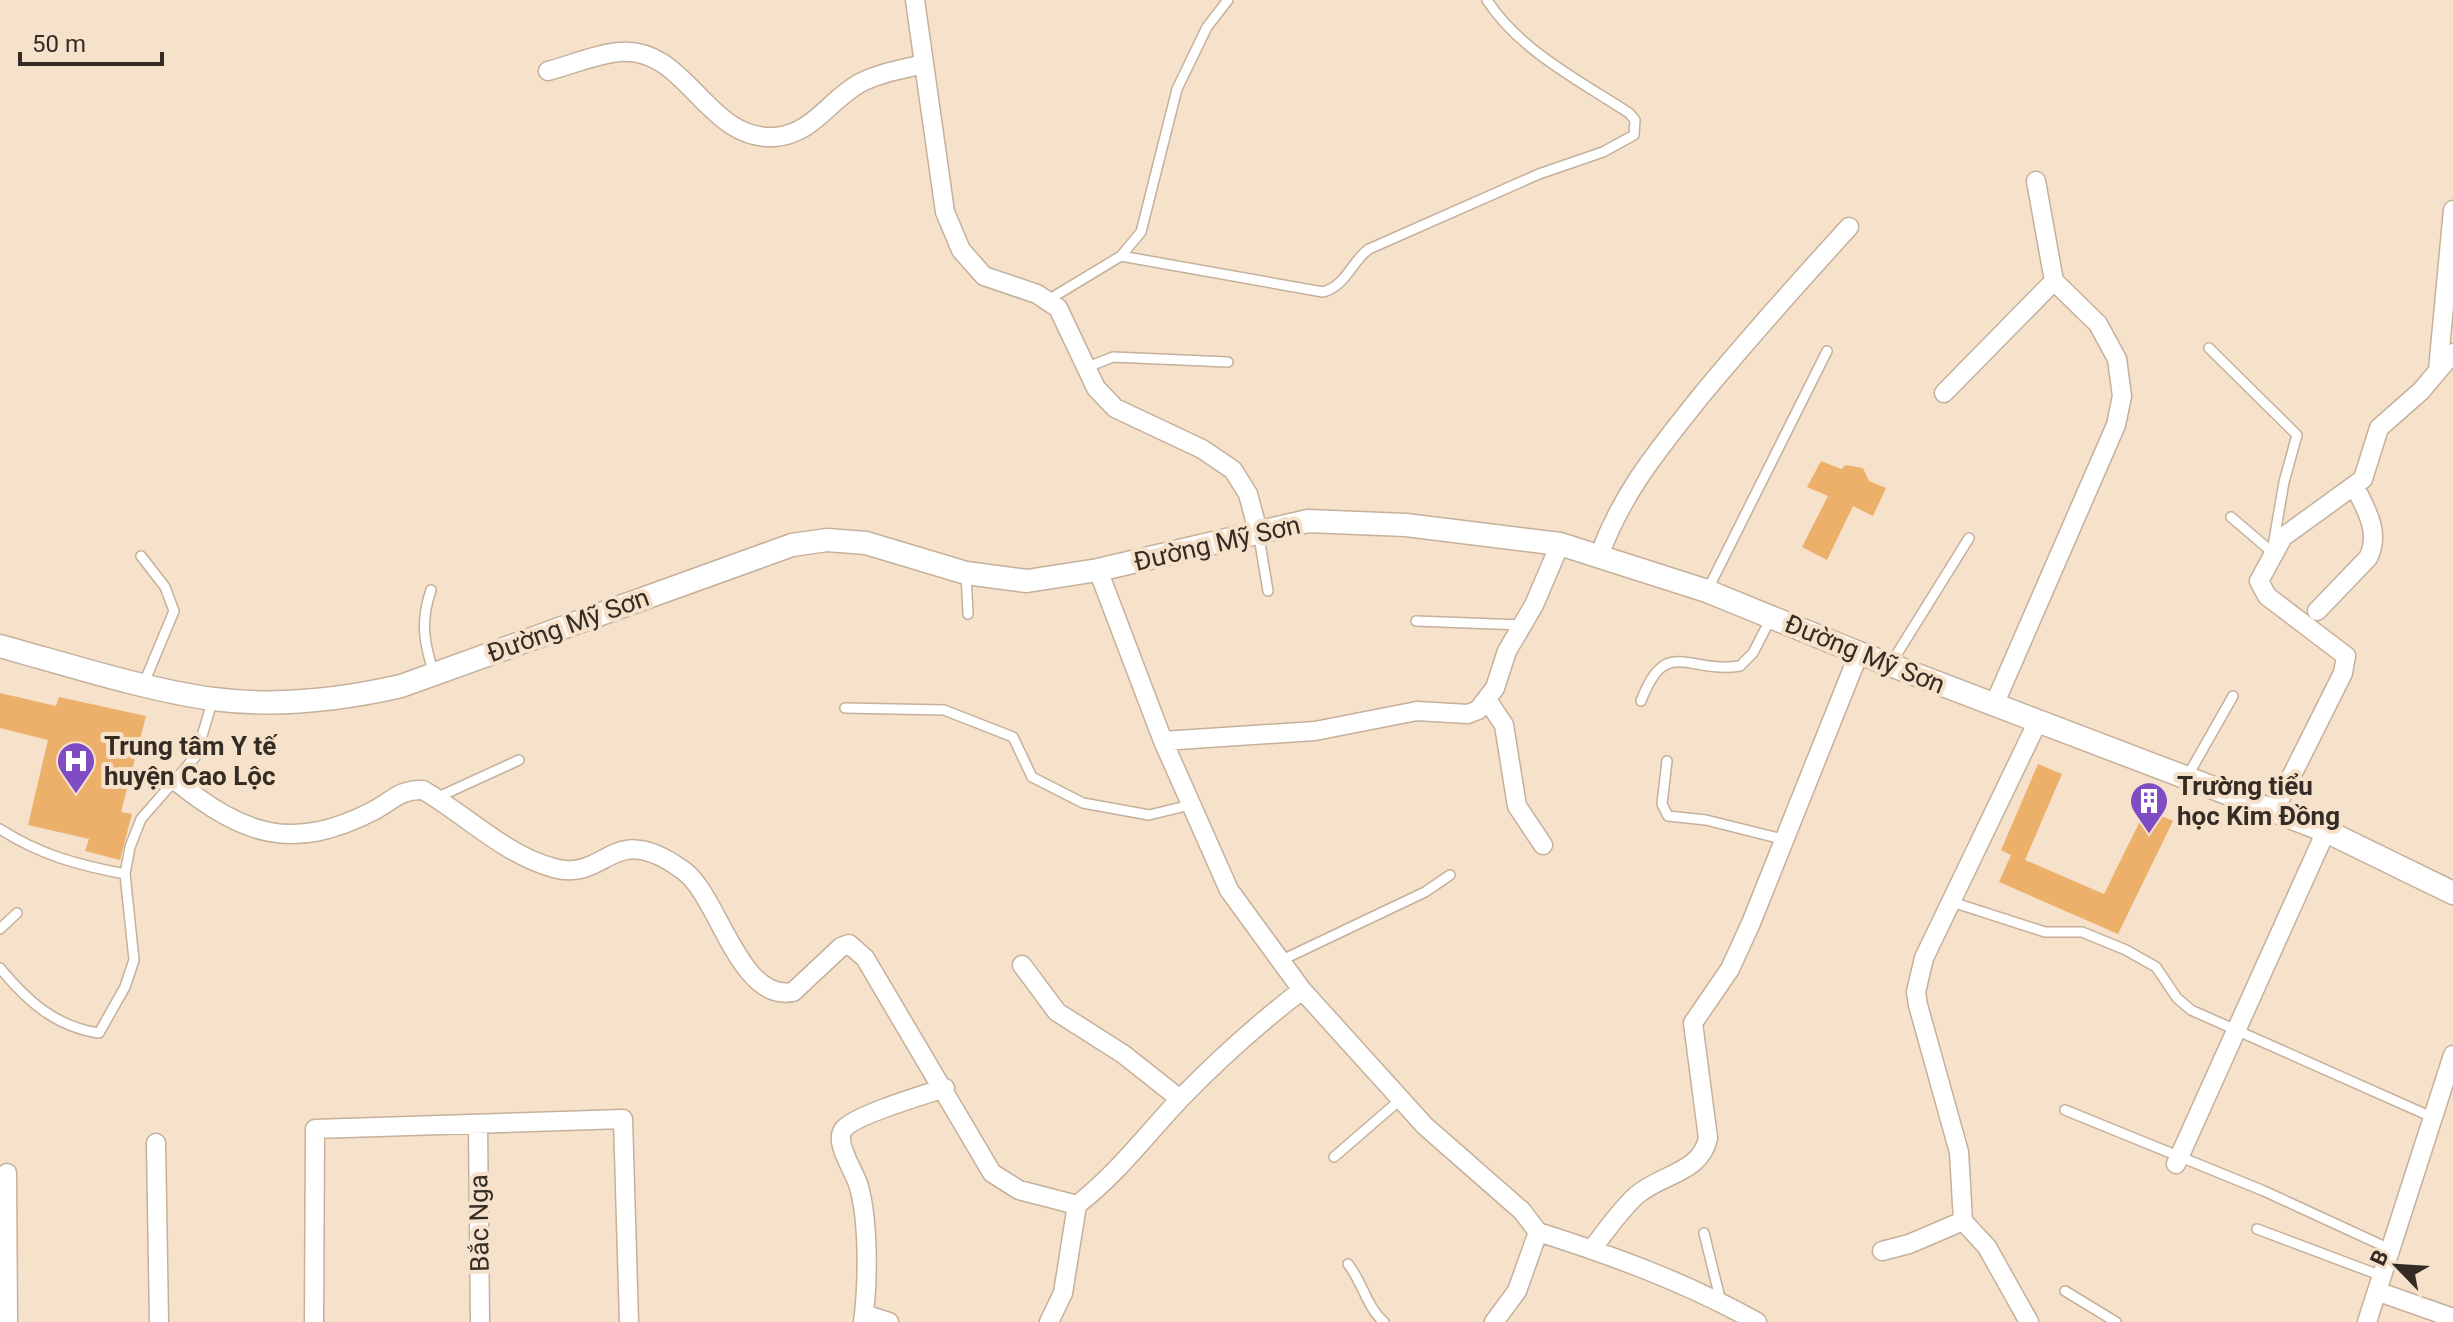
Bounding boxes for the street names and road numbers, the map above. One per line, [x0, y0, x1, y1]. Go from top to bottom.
street label: Đường Mỹ Sơn [1131, 509, 1303, 577]
street label: Đường Mỹ Sơn [483, 582, 653, 668]
street label: Đường Mỹ Sơn [1781, 608, 1949, 700]
street label: Bắc Nga [463, 1174, 495, 1272]

